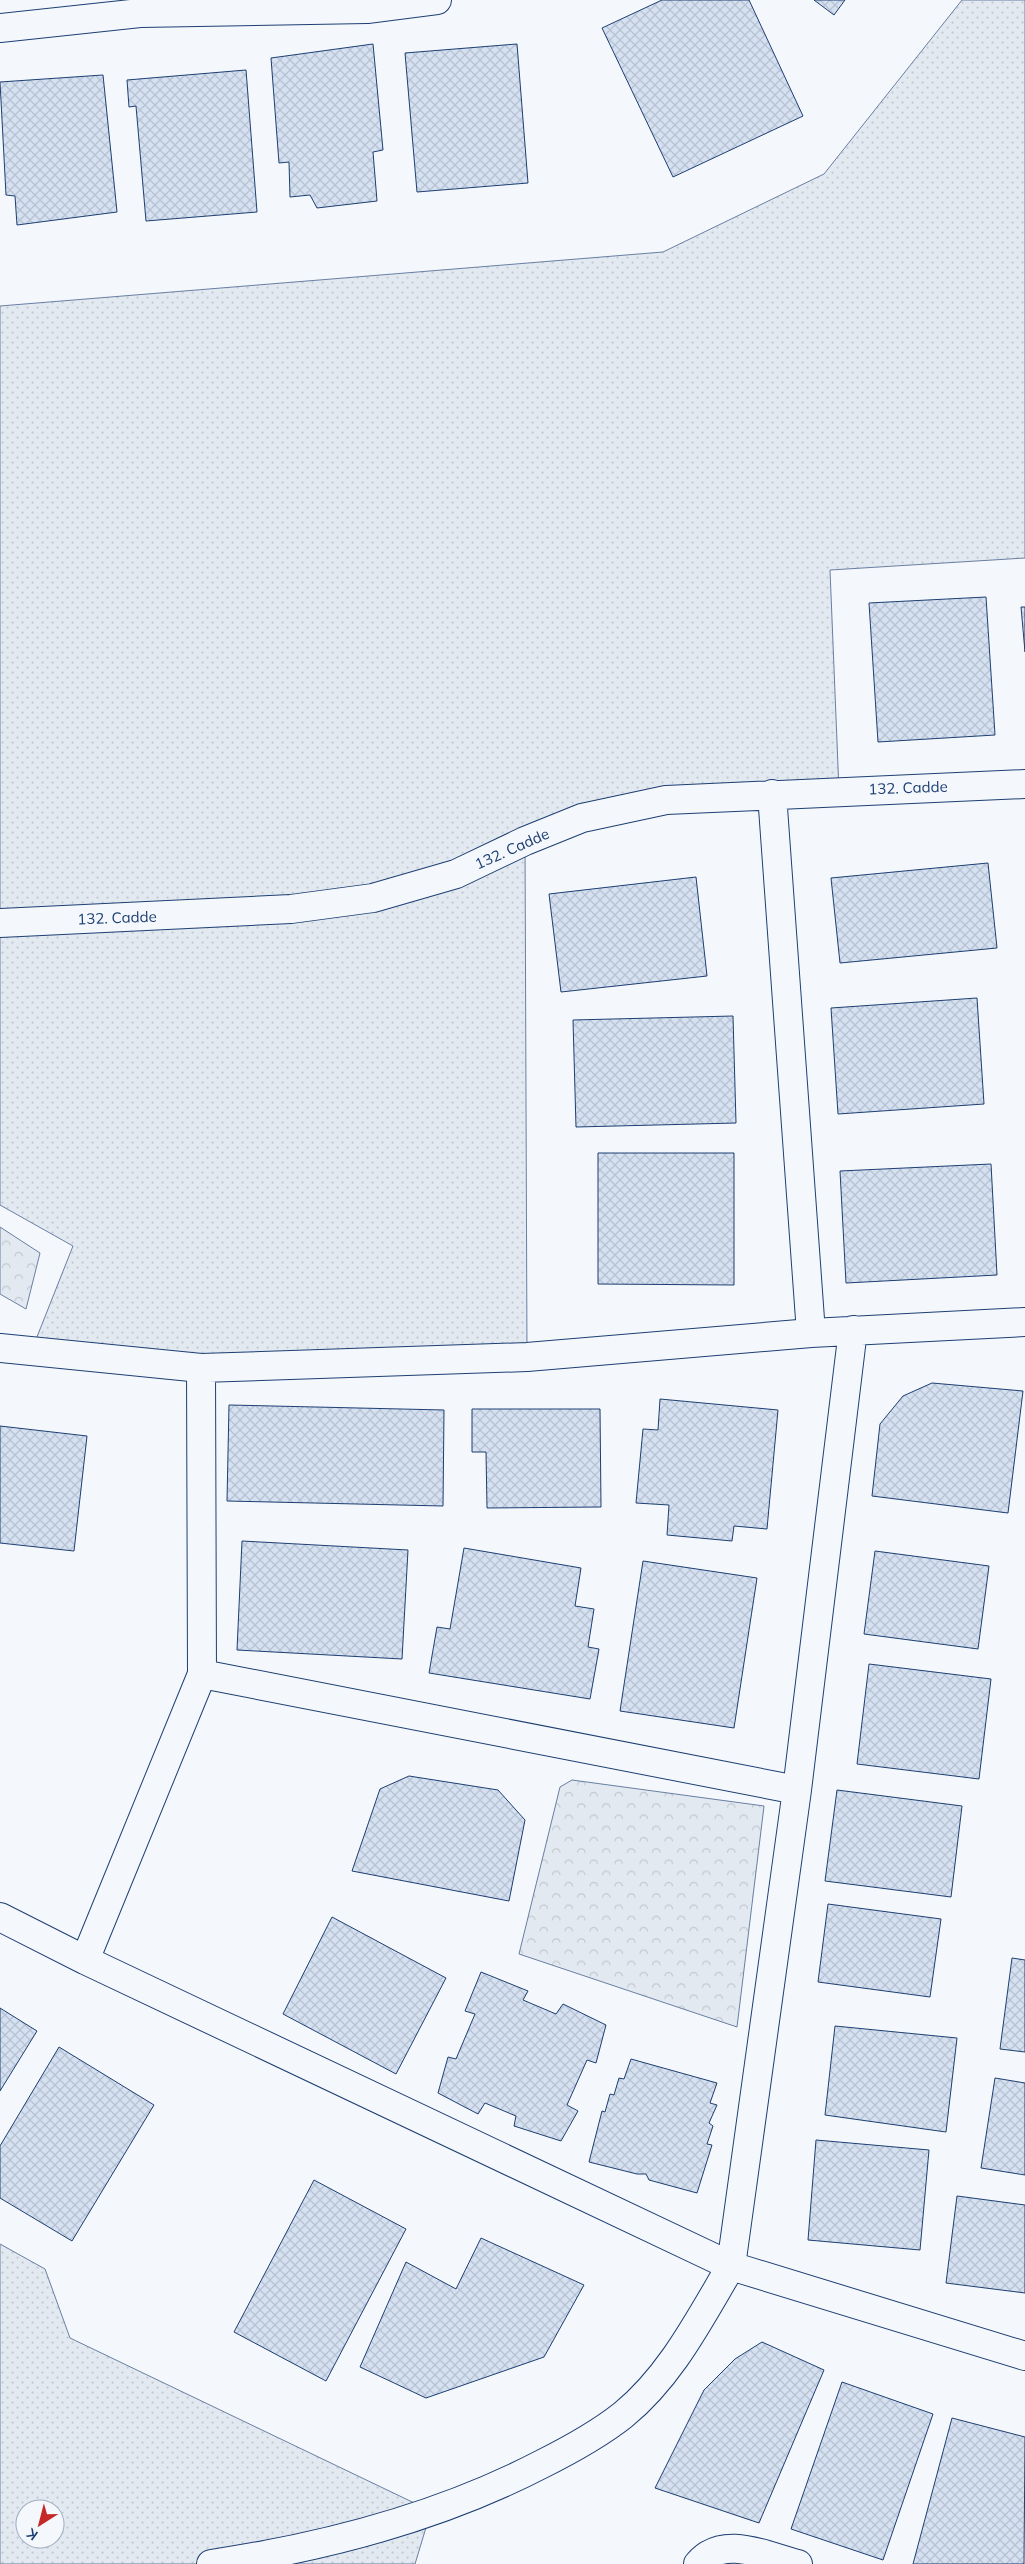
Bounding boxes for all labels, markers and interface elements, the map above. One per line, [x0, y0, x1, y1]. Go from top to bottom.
street label: 132. Cadde [868, 777, 948, 798]
street label: 132. Cadde [472, 824, 552, 873]
street label: 132. Cadde [77, 907, 157, 928]
north arrow [15, 2499, 65, 2549]
text: K [23, 2524, 41, 2545]

